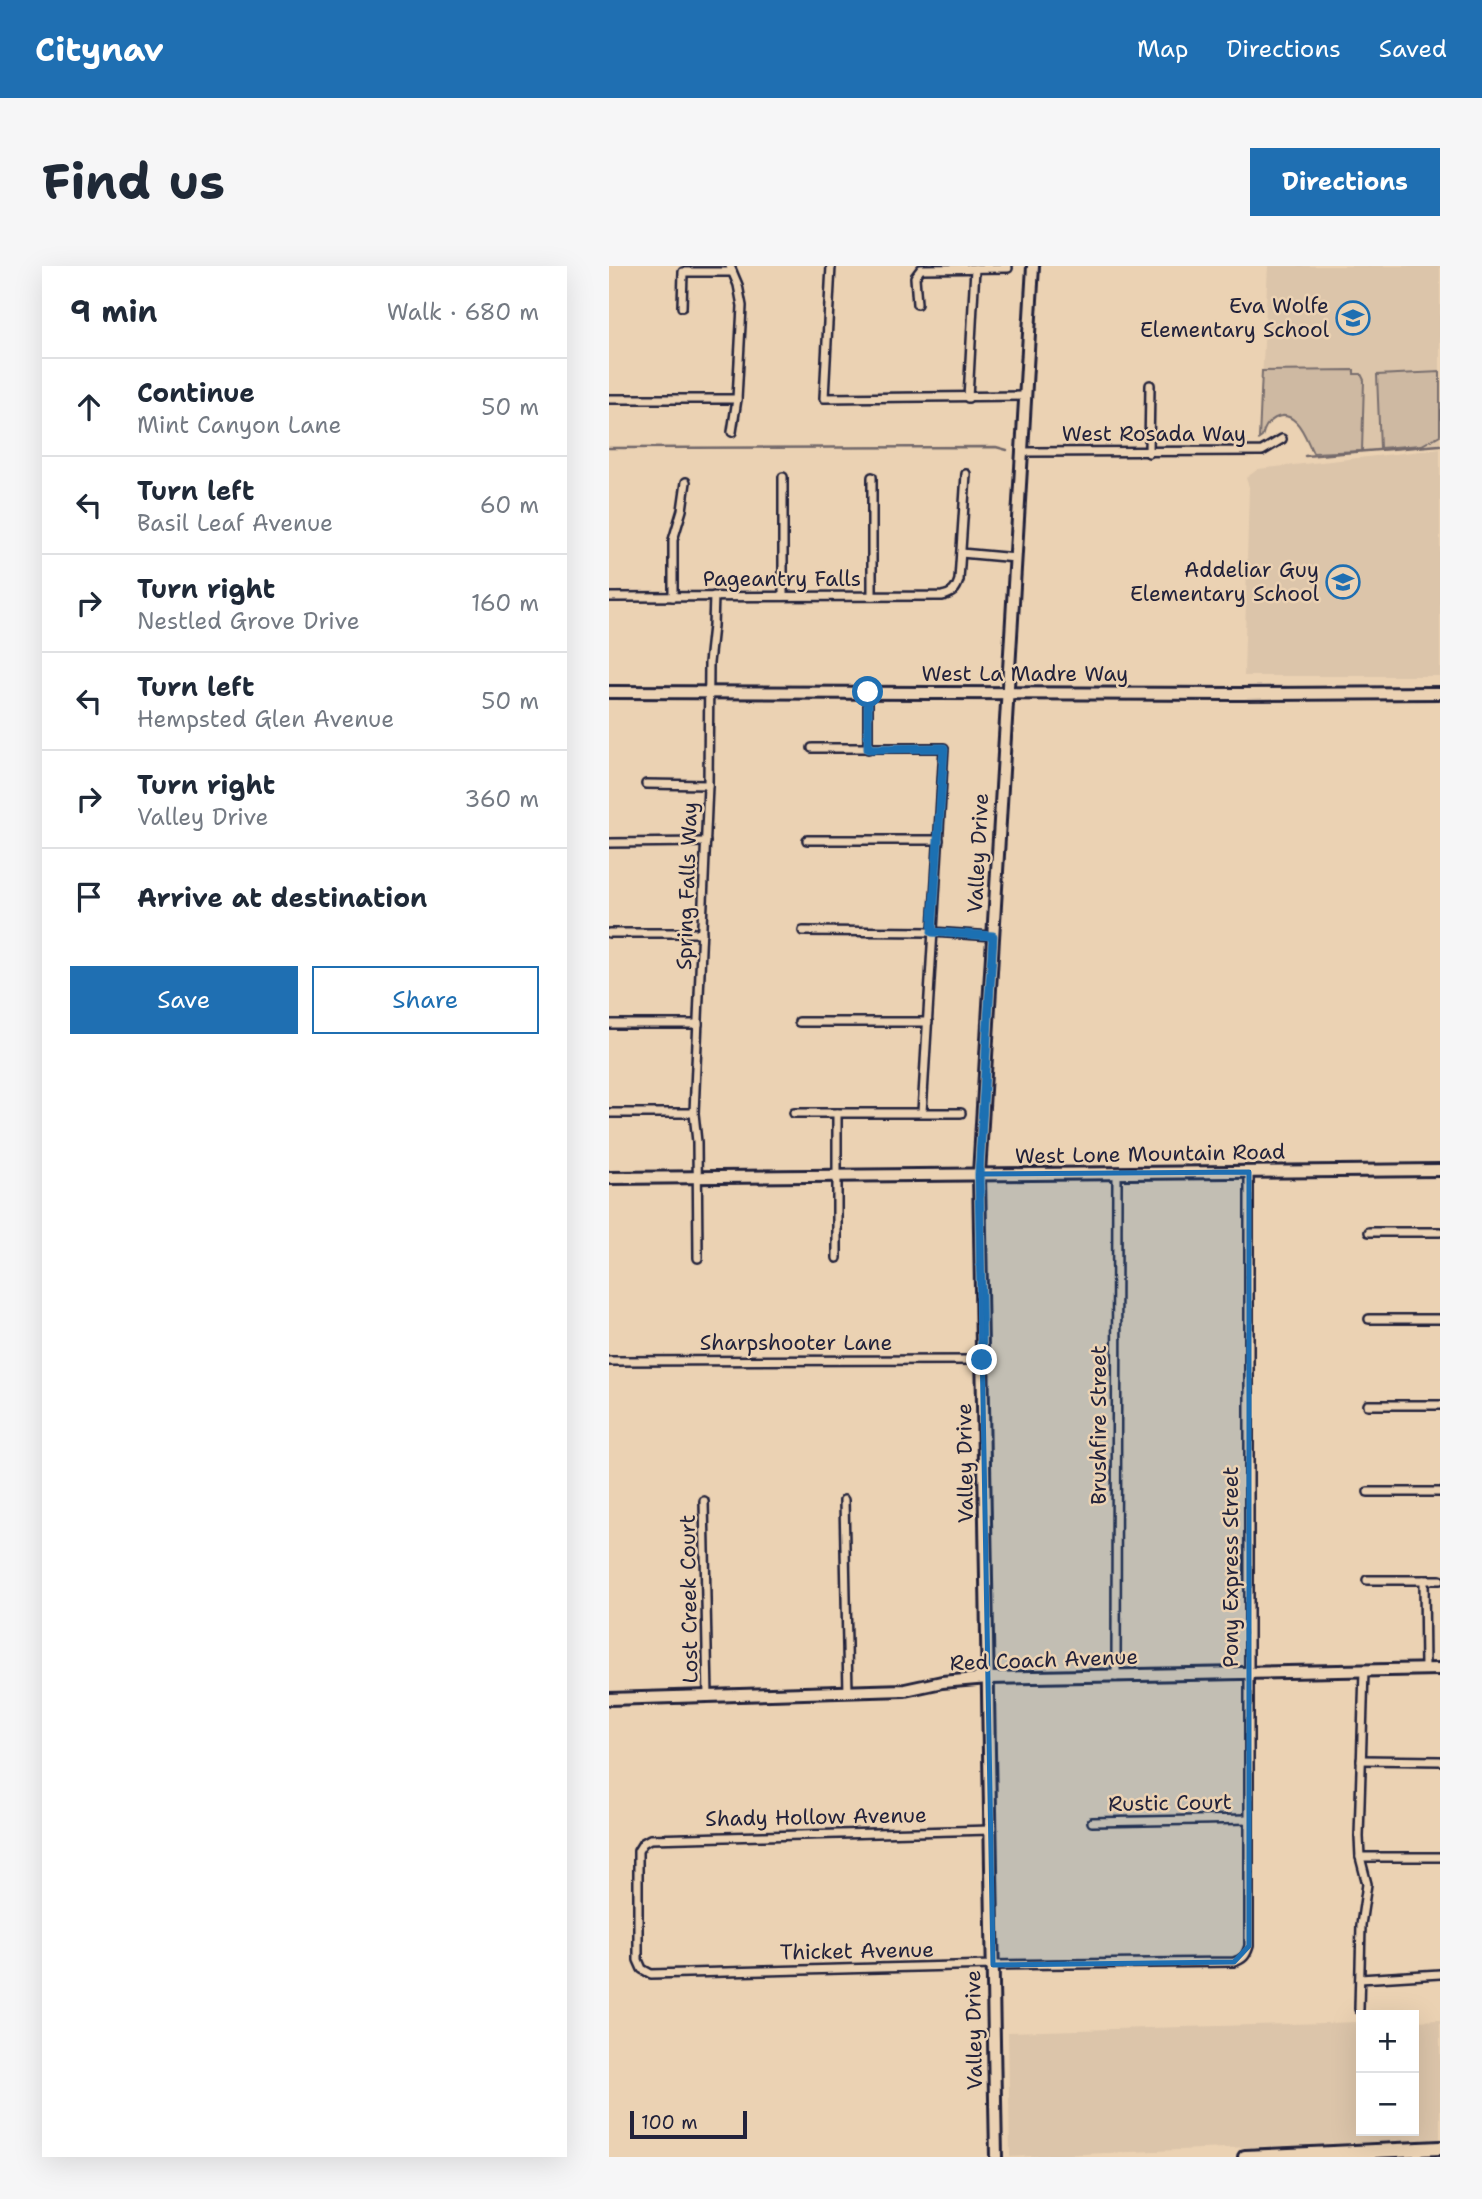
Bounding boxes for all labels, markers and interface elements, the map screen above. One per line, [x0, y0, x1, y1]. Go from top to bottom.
text: Citynav [35, 27, 164, 72]
text: Map [1137, 33, 1188, 65]
text: Directions [1226, 33, 1341, 65]
text: Saved [1379, 33, 1447, 65]
button: Directions [1250, 148, 1440, 216]
text: Find us [42, 149, 225, 215]
text: 9 min [70, 291, 157, 332]
place label: Eva Wolfe Elementary School [1140, 292, 1330, 344]
text: Walk · 680 m [387, 297, 539, 327]
school or university icon: Eva Wolfe Elementary School [1334, 299, 1372, 337]
text: Continue [137, 375, 255, 410]
icon: ahead [70, 388, 108, 426]
text: 50 m [481, 392, 539, 422]
text: Mint Canyon Lane [137, 410, 342, 440]
street label: West Rosada Way [1062, 420, 1246, 448]
text: Turn left [137, 473, 254, 508]
icon: left [70, 486, 108, 524]
text: 60 m [480, 490, 539, 520]
text: Basil Leaf Avenue [137, 508, 333, 538]
place label: Addeliar Guy Elementary School [1130, 556, 1320, 608]
school or university icon: Addeliar Guy Elementary School [1324, 563, 1362, 601]
street label: Pageantry Falls [703, 565, 861, 593]
text: Turn right [137, 571, 275, 606]
icon: right [70, 584, 108, 622]
text: 160 m [471, 588, 539, 618]
text: Nestled Grove Drive [137, 606, 360, 636]
street label: West La Madre Way [922, 660, 1128, 688]
text: Turn left [137, 669, 254, 704]
route start [852, 676, 883, 707]
icon: left [70, 682, 108, 720]
text: 50 m [481, 686, 539, 716]
text: Hempsted Glen Avenue [137, 704, 394, 734]
text: Turn right [137, 767, 275, 802]
icon: right [70, 780, 108, 818]
text: 360 m [464, 784, 539, 814]
street label: Valley Drive [961, 792, 995, 914]
street label: Spring Falls Way [670, 801, 704, 971]
text: Valley Drive [137, 802, 269, 832]
icon: arrive [70, 878, 108, 916]
text: Arrive at destination [137, 880, 427, 915]
button: Save [70, 966, 298, 1034]
button: Share [312, 966, 539, 1034]
street label: West Lone Mountain Road [1015, 1138, 1285, 1170]
street label: Sharpshooter Lane [700, 1329, 892, 1357]
route end [966, 1344, 997, 1375]
street label: Brushfire Street [1085, 1345, 1113, 1505]
street label: Valley Drive [950, 1403, 980, 1523]
street label: Pony Express Street [1217, 1466, 1245, 1668]
street label: Lost Creek Court [674, 1514, 704, 1684]
street label: Red Coach Avenue [949, 1643, 1139, 1677]
street label: Rustic Court [1108, 1788, 1232, 1818]
street label: Shady Hollow Avenue [705, 1801, 927, 1833]
street label: Thicket Avenue [780, 1936, 934, 1966]
street label: Valley Drive [959, 1970, 989, 2090]
map controls [1356, 2010, 1419, 2136]
button: + [1356, 2010, 1419, 2073]
button: − [1356, 2073, 1419, 2136]
scale bar [630, 2108, 747, 2140]
text: 100 m [641, 2110, 698, 2135]

